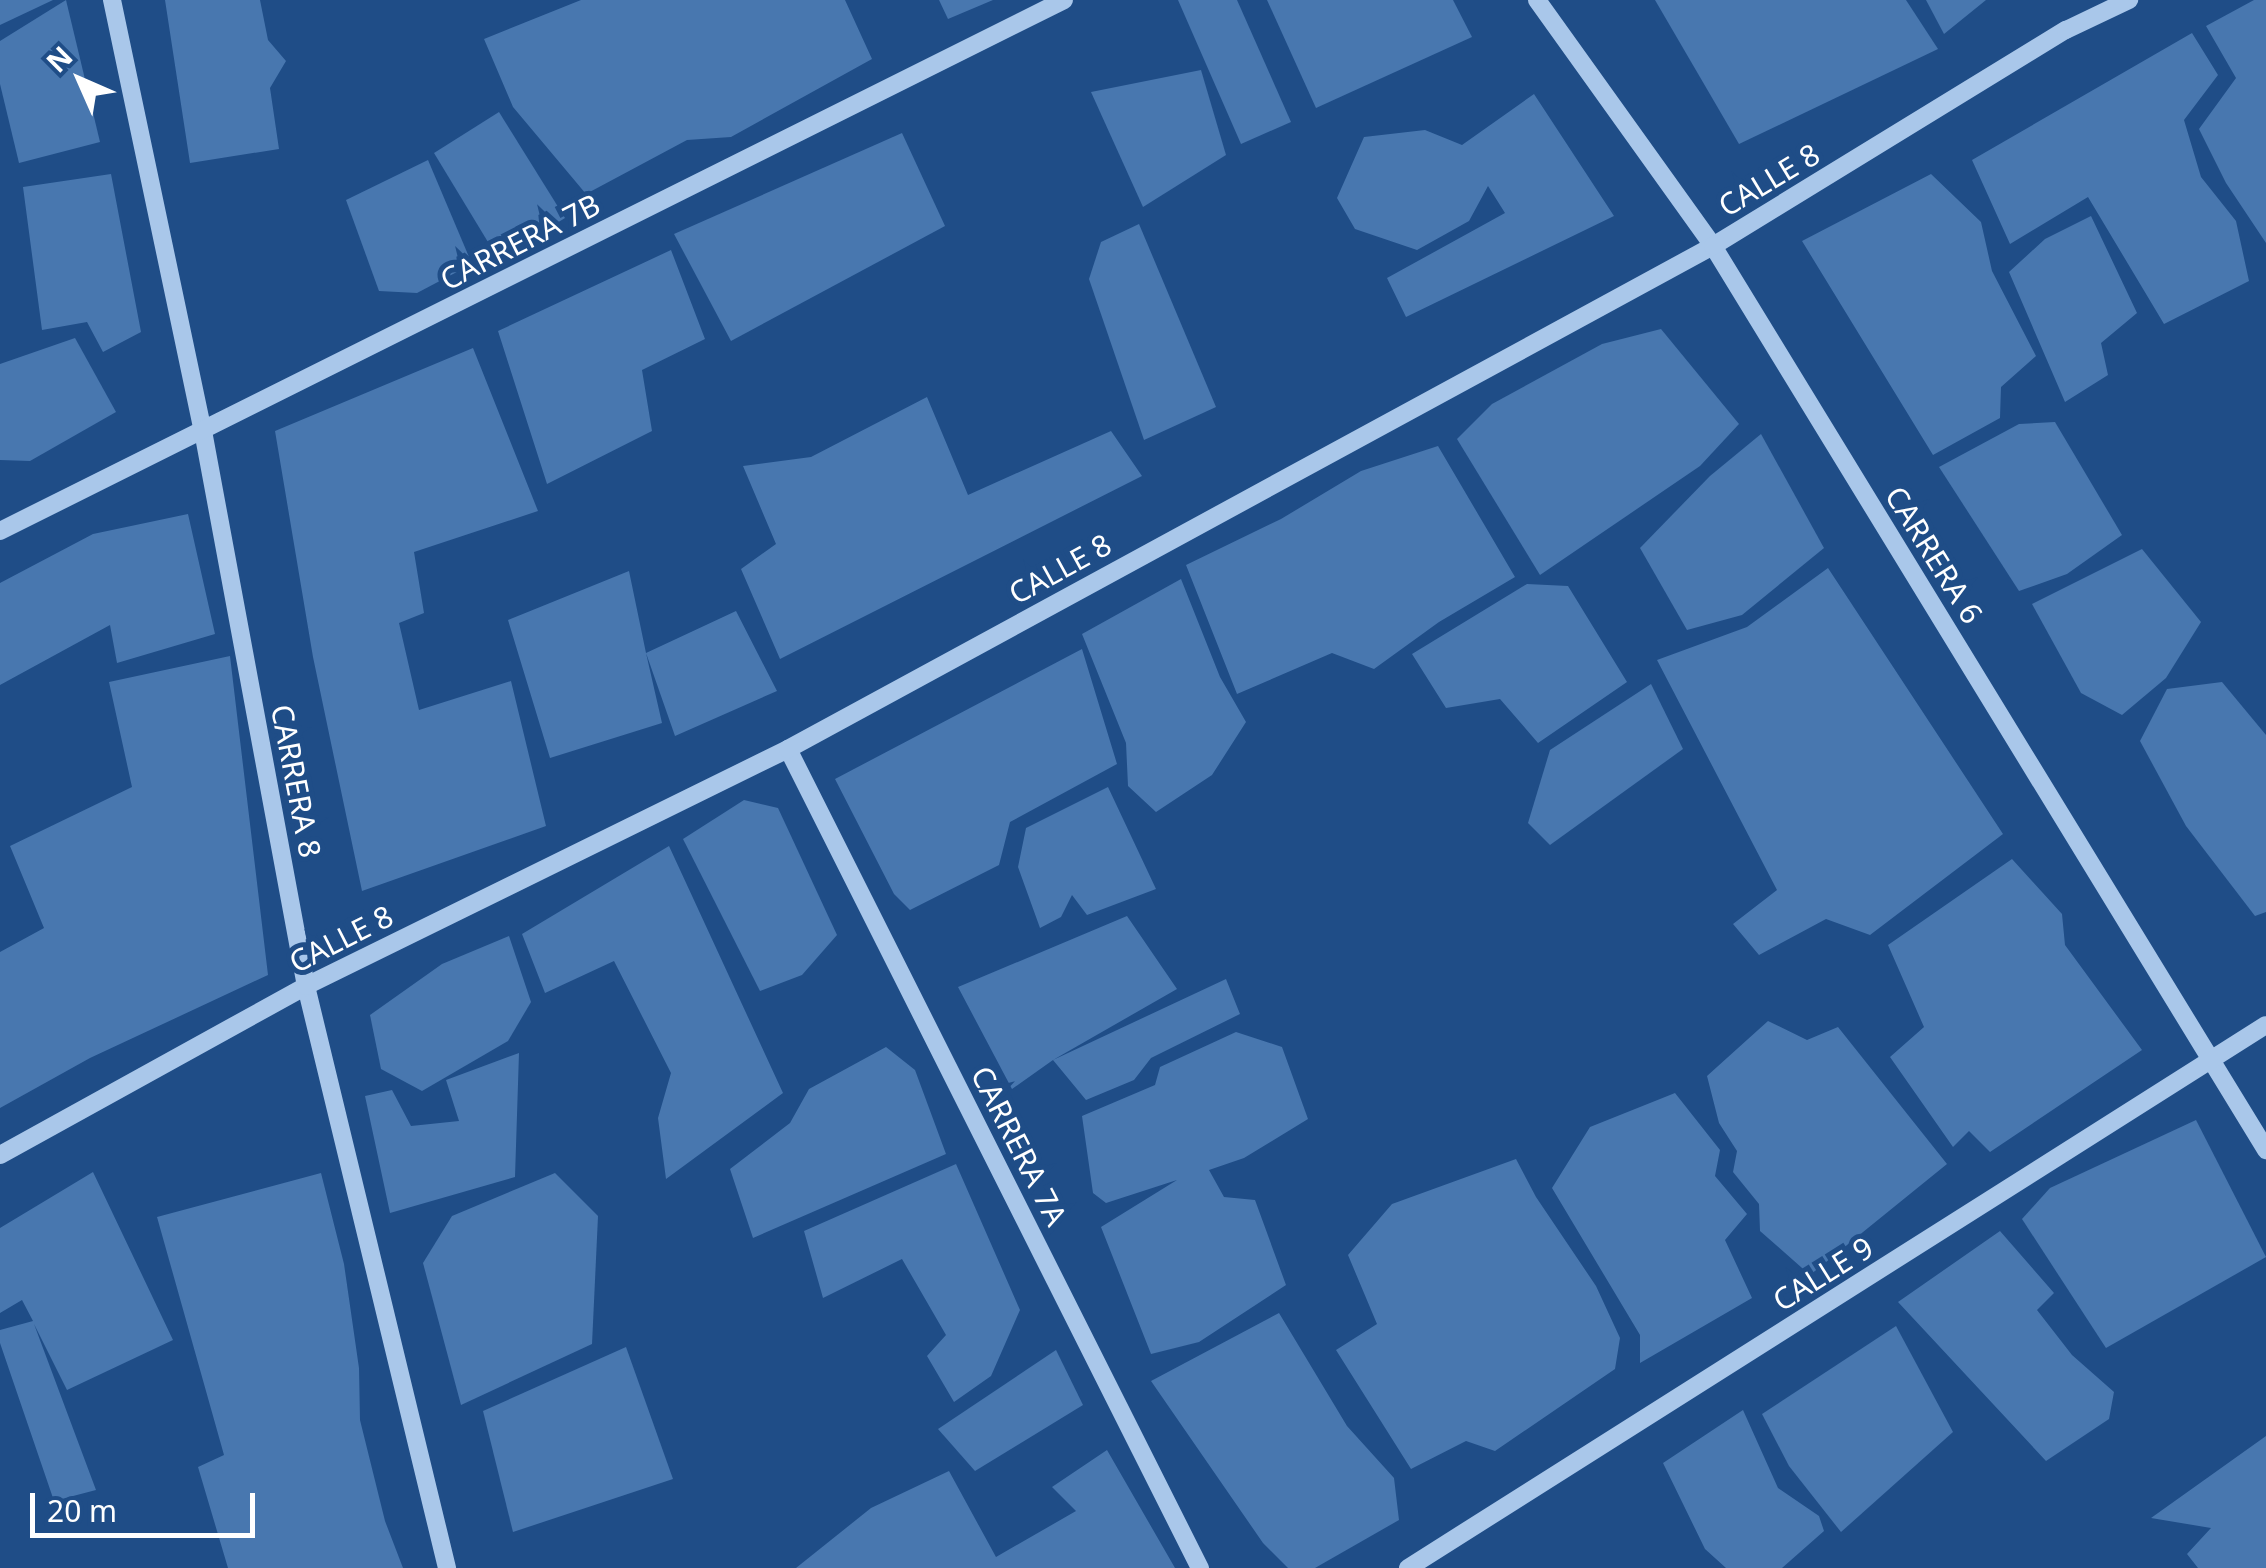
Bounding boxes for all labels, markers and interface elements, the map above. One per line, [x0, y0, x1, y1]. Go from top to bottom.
north arrow [30, 30, 130, 130]
text: N [37, 37, 80, 80]
street label: CALLE 8 [1712, 136, 1826, 224]
street label: CARRERA 7B [434, 186, 606, 298]
street label: CARRERA 6 [1878, 480, 1990, 630]
street label: CALLE 8 [1003, 526, 1117, 612]
street label: CARRERA 8 [264, 702, 328, 860]
street label: CALLE 8 [283, 898, 399, 980]
street label: CARRERA 7A [963, 1060, 1075, 1232]
street label: CALLE 9 [1766, 1229, 1880, 1319]
scale bar [35, 1473, 260, 1535]
text: 20 m [47, 1490, 117, 1531]

